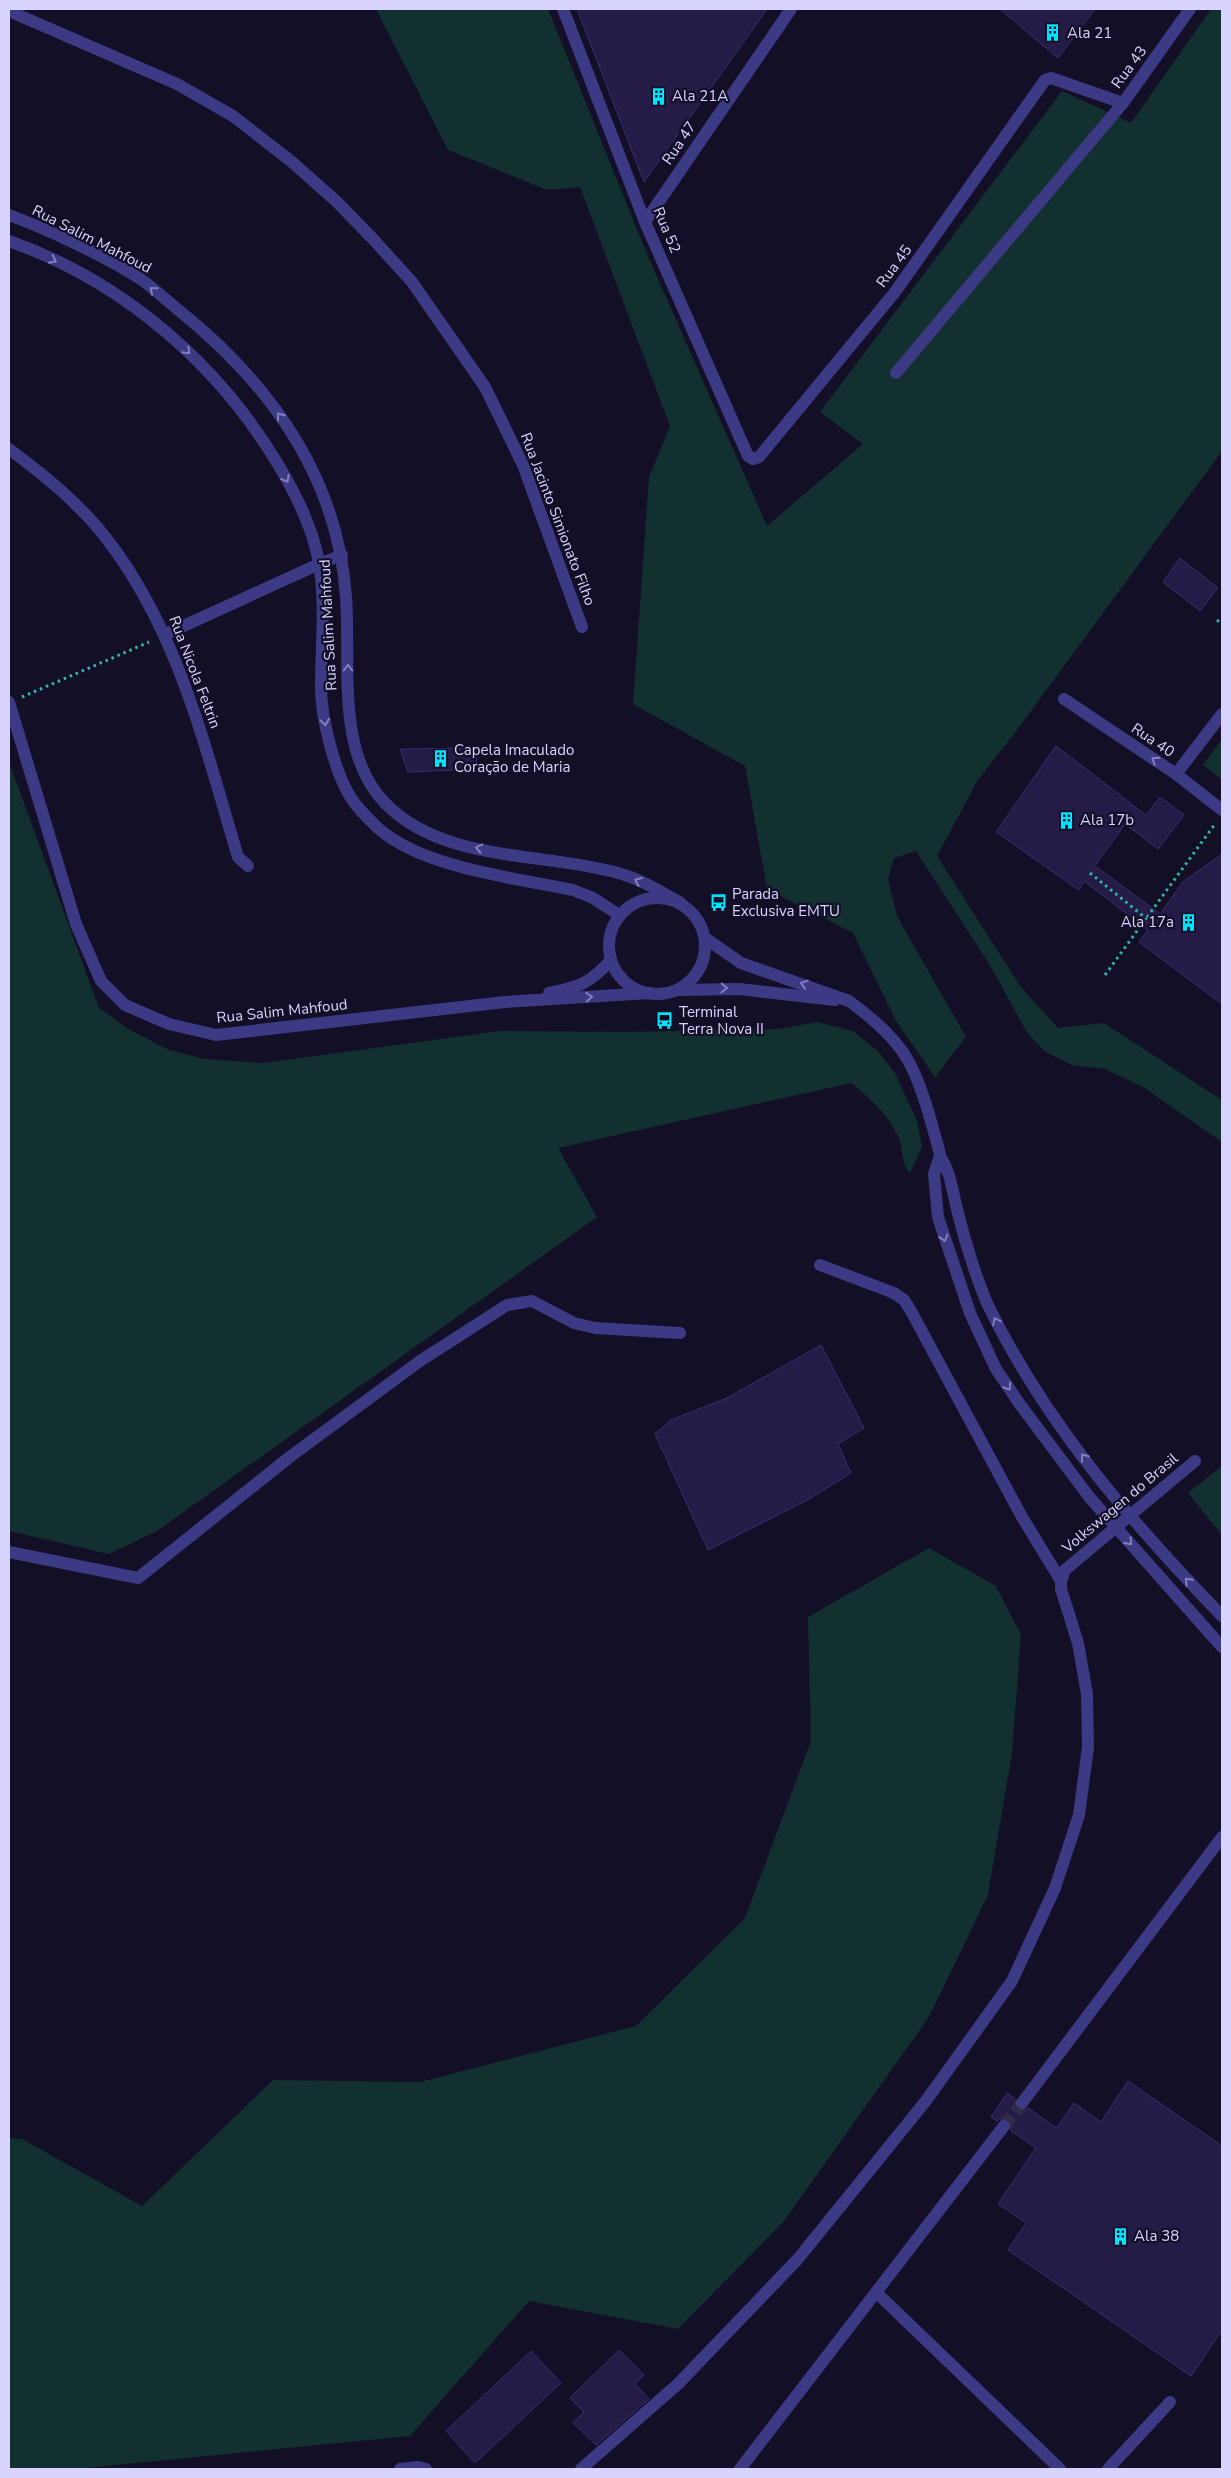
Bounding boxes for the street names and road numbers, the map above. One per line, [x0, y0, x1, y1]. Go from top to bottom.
street label: Rua 43 [1107, 42, 1151, 92]
street label: Rua 47 [657, 117, 701, 169]
street label: Rua Salim Mahfoud [29, 200, 155, 278]
street label: Rua 52 [648, 204, 686, 256]
street label: Rua 45 [872, 241, 916, 291]
street label: Rua Jacinto Simionato Filho [516, 430, 600, 608]
street label: Rua Salim Mahfoud [315, 559, 341, 691]
street label: Rua Nicola Feltrin [164, 613, 226, 731]
street label: Rua 40 [1127, 718, 1179, 762]
street label: Rua Salim Mahfoud [215, 994, 349, 1028]
street label: Volkswagen do Brasil [1057, 1448, 1183, 1558]

